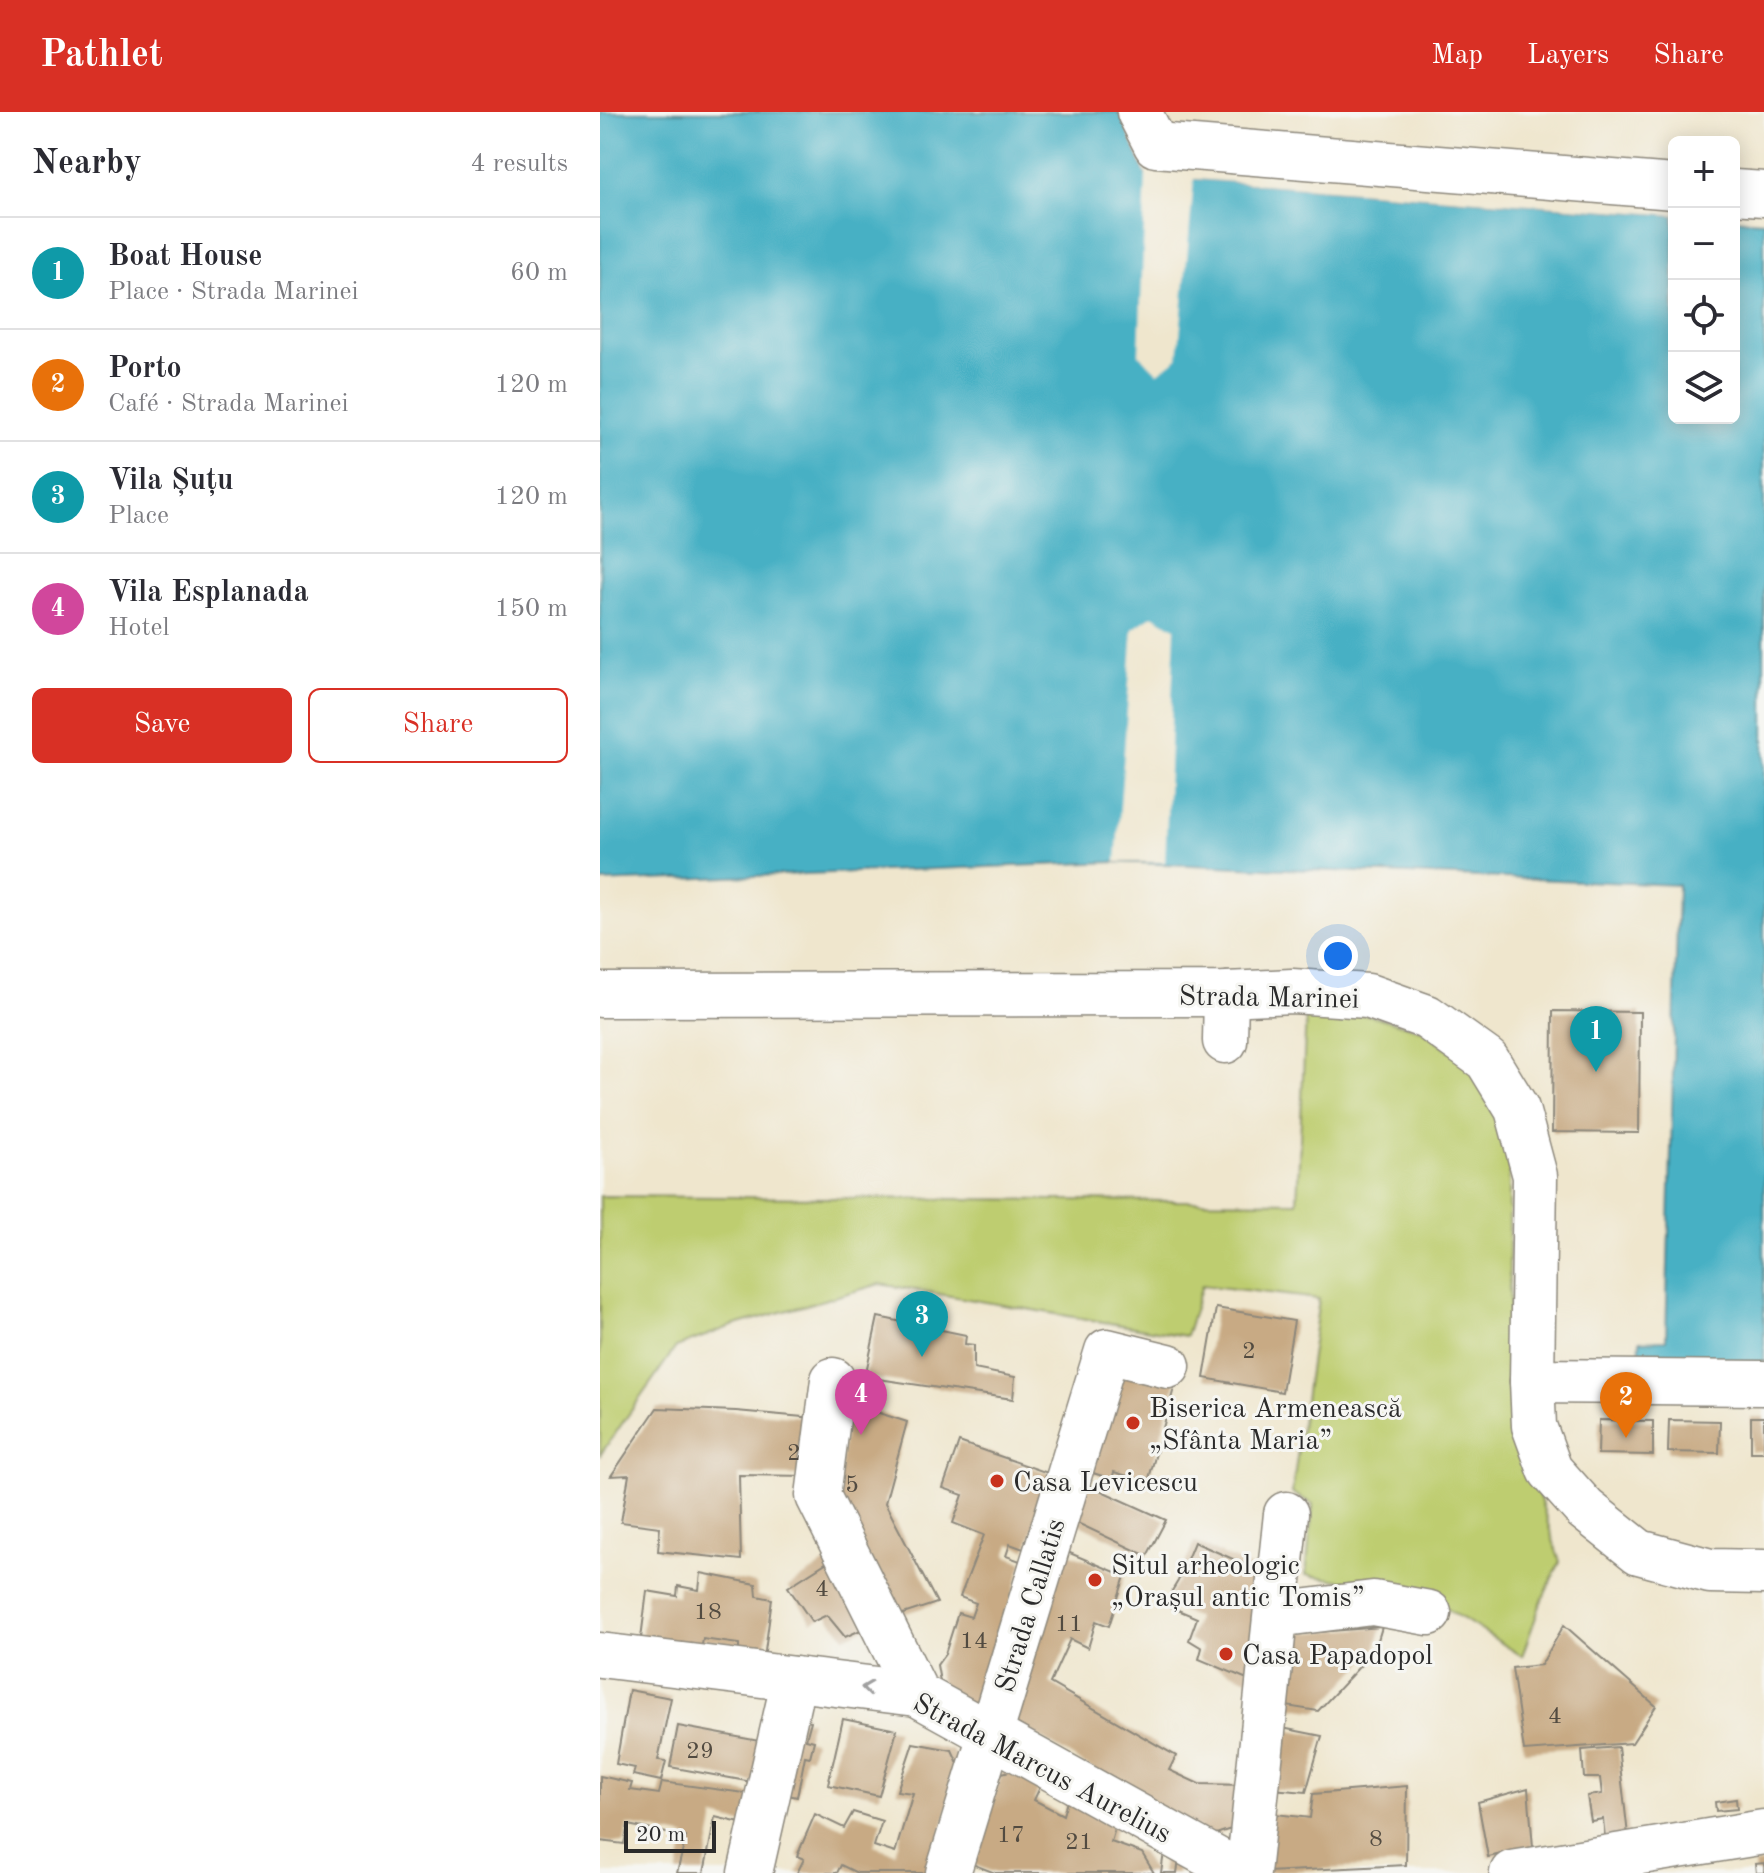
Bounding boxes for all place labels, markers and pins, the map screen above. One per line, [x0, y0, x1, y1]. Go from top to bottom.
pin: 1 [1570, 1006, 1622, 1072]
pin: 3 [896, 1291, 948, 1357]
pin: 4 [835, 1369, 887, 1435]
pin: 2 [1600, 1372, 1652, 1438]
place label: Biserica Armenească „Sfânta Maria” [1149, 1396, 1402, 1456]
marker: Biserica Armenească „Sfânta Maria” [1124, 1414, 1142, 1432]
place label: Casa Levicescu [1013, 1470, 1198, 1498]
marker: Casa Levicescu [988, 1472, 1006, 1490]
place label: Situl arheologic „Orașul antic Tomis” [1111, 1553, 1365, 1613]
marker: Situl arheologic „Orașul antic Tomis” [1086, 1571, 1104, 1589]
place label: Casa Papadopol [1242, 1643, 1433, 1671]
marker: Casa Papadopol [1217, 1645, 1235, 1663]

